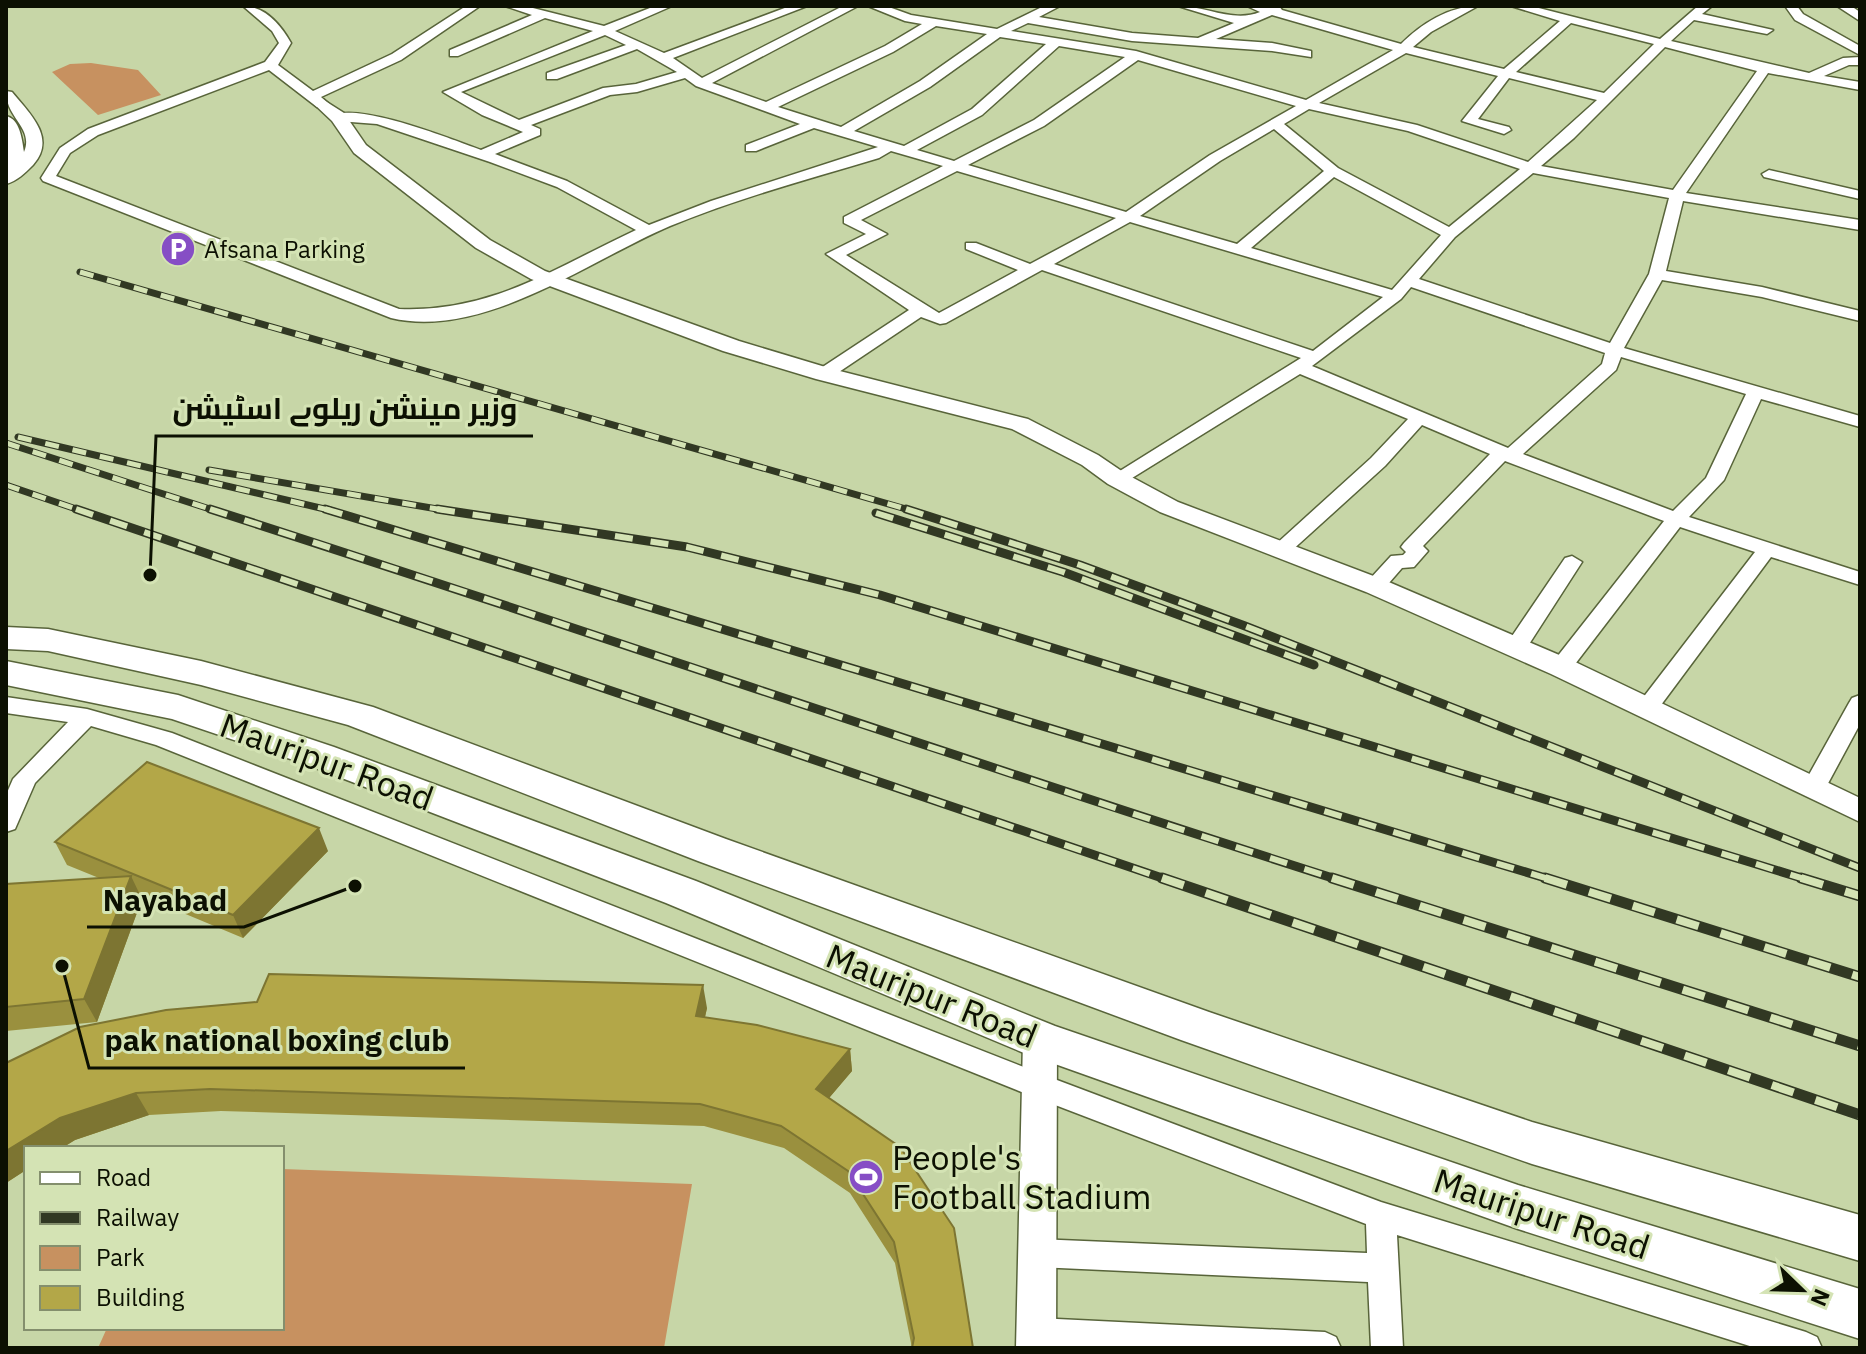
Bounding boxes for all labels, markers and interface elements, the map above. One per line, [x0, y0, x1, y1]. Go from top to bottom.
parking icon: Afsana Parking [159, 230, 197, 268]
place label: Afsana Parking [204, 233, 365, 265]
callout: وزیر مینشن ریلوے اسٹیشن [156, 382, 533, 436]
text: وزیر مینشن ریلوے اسٹیشن [173, 388, 518, 427]
street label: Mauripur Road [214, 702, 440, 820]
callout: Nayabad [87, 873, 244, 927]
text: Nayabad [103, 880, 227, 919]
street label: Mauripur Road [820, 933, 1044, 1057]
callout: pak national boxing club [89, 1014, 465, 1068]
text: pak national boxing club [105, 1020, 449, 1059]
place label: People's Football Stadium [892, 1135, 1151, 1218]
legend [24, 1146, 284, 1330]
sports icon: People's Football Stadium [847, 1158, 885, 1196]
street label: Mauripur Road [1429, 1158, 1655, 1268]
text: Road [96, 1161, 151, 1193]
text: Railway [96, 1201, 179, 1233]
text: Park [96, 1241, 145, 1273]
north arrow [1762, 1250, 1842, 1330]
text: Building [96, 1281, 184, 1313]
text: N [1804, 1285, 1837, 1311]

